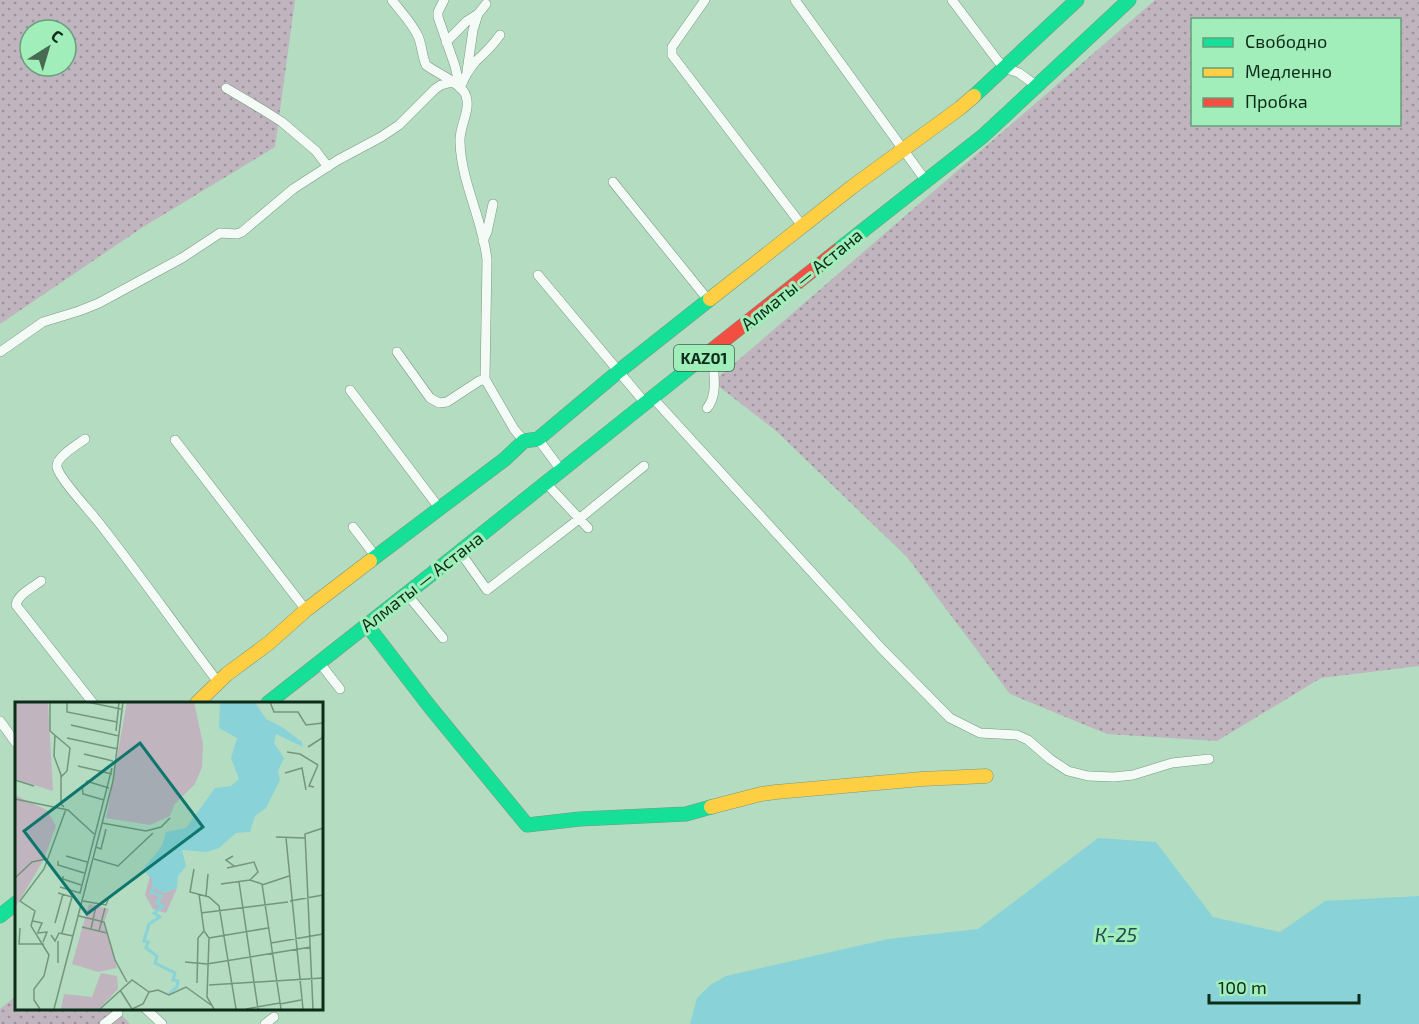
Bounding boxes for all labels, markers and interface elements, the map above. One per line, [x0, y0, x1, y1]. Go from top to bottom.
north arrow [18, 18, 78, 78]
legend [1191, 18, 1401, 126]
text: С [48, 25, 67, 46]
text: Свободно [1245, 30, 1327, 52]
text: Медленно [1245, 60, 1332, 82]
text: Пробка [1245, 90, 1308, 112]
street label: Алматы — Астана [736, 224, 867, 335]
road number: KАZ01 [674, 345, 734, 371]
street label: Алматы — Астана [356, 526, 487, 636]
inset map [15, 702, 322, 1009]
water label: К-25 [1095, 922, 1138, 946]
scale bar [1209, 967, 1359, 1005]
text: 100 m [1218, 976, 1267, 998]

